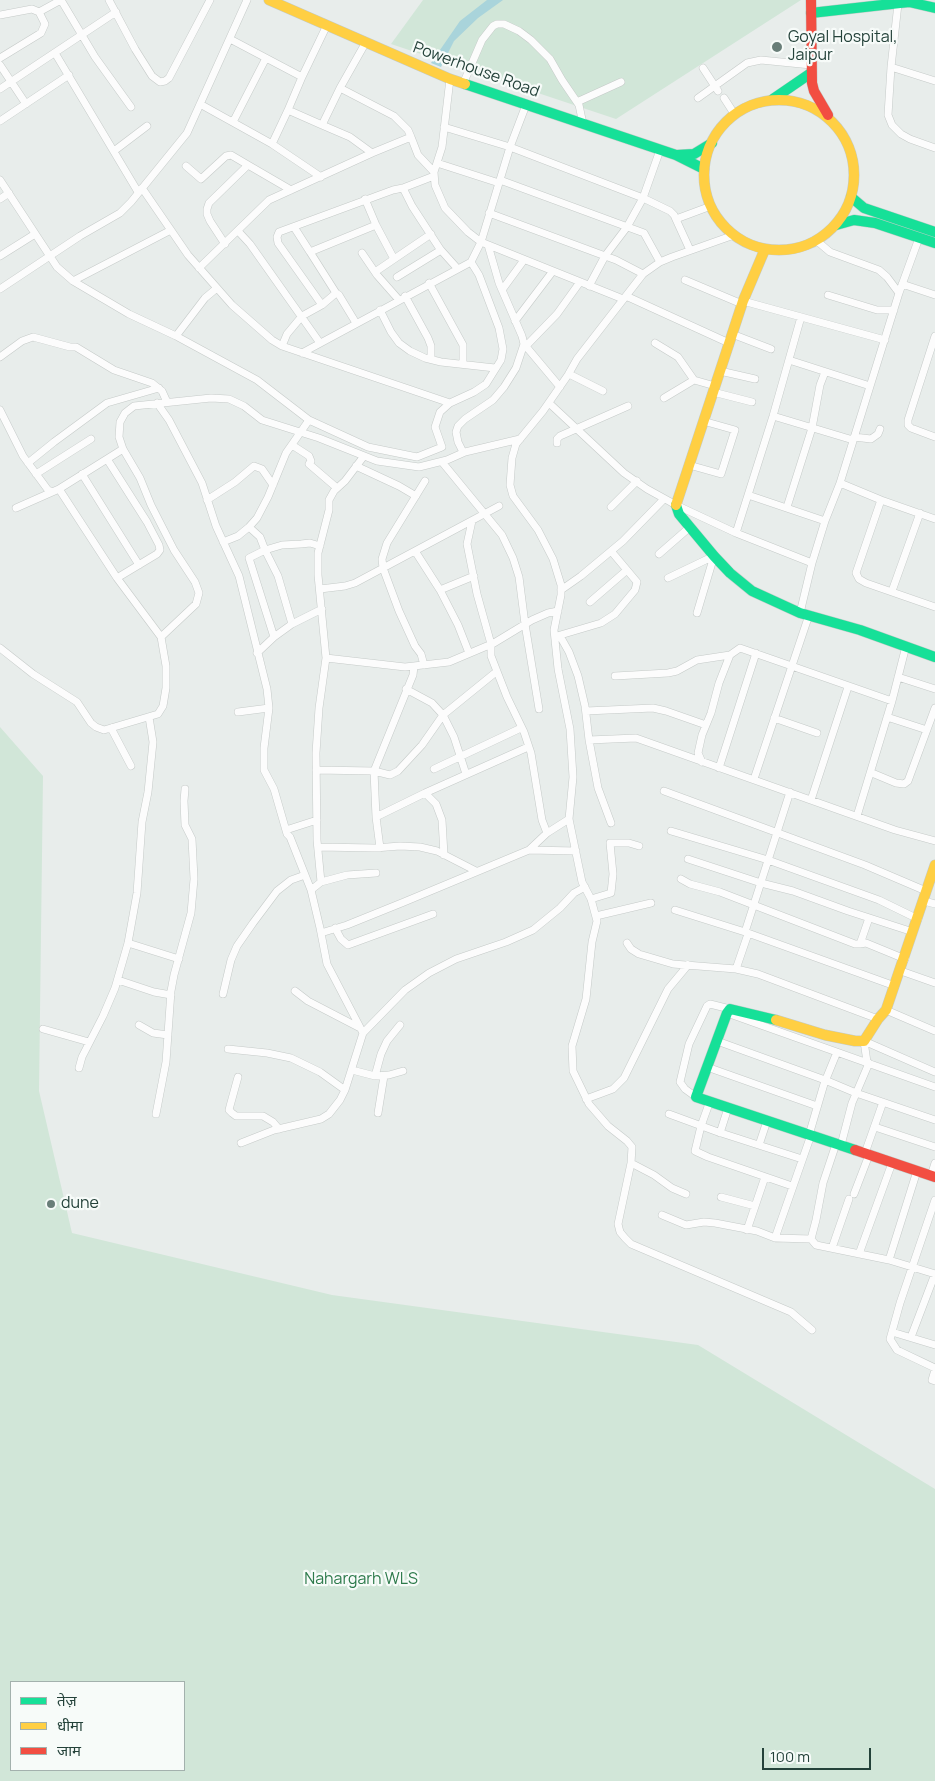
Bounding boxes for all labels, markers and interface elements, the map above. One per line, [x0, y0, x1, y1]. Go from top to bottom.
place label: Goyal Hospital, Jaipur [788, 28, 898, 66]
street label: Powerhouse Road [410, 38, 542, 102]
marker: Goyal Hospital, Jaipur [770, 40, 784, 54]
place label: dune [61, 1194, 99, 1214]
marker: dune [45, 1198, 57, 1210]
park label: Nahargarh WLS [304, 1570, 418, 1590]
legend [10, 1681, 185, 1771]
text: तेज़ [57, 1690, 77, 1711]
text: धीमा [57, 1715, 83, 1736]
scale bar [765, 1738, 874, 1770]
text: जाम [57, 1740, 81, 1761]
text: 100 m [770, 1746, 810, 1767]

